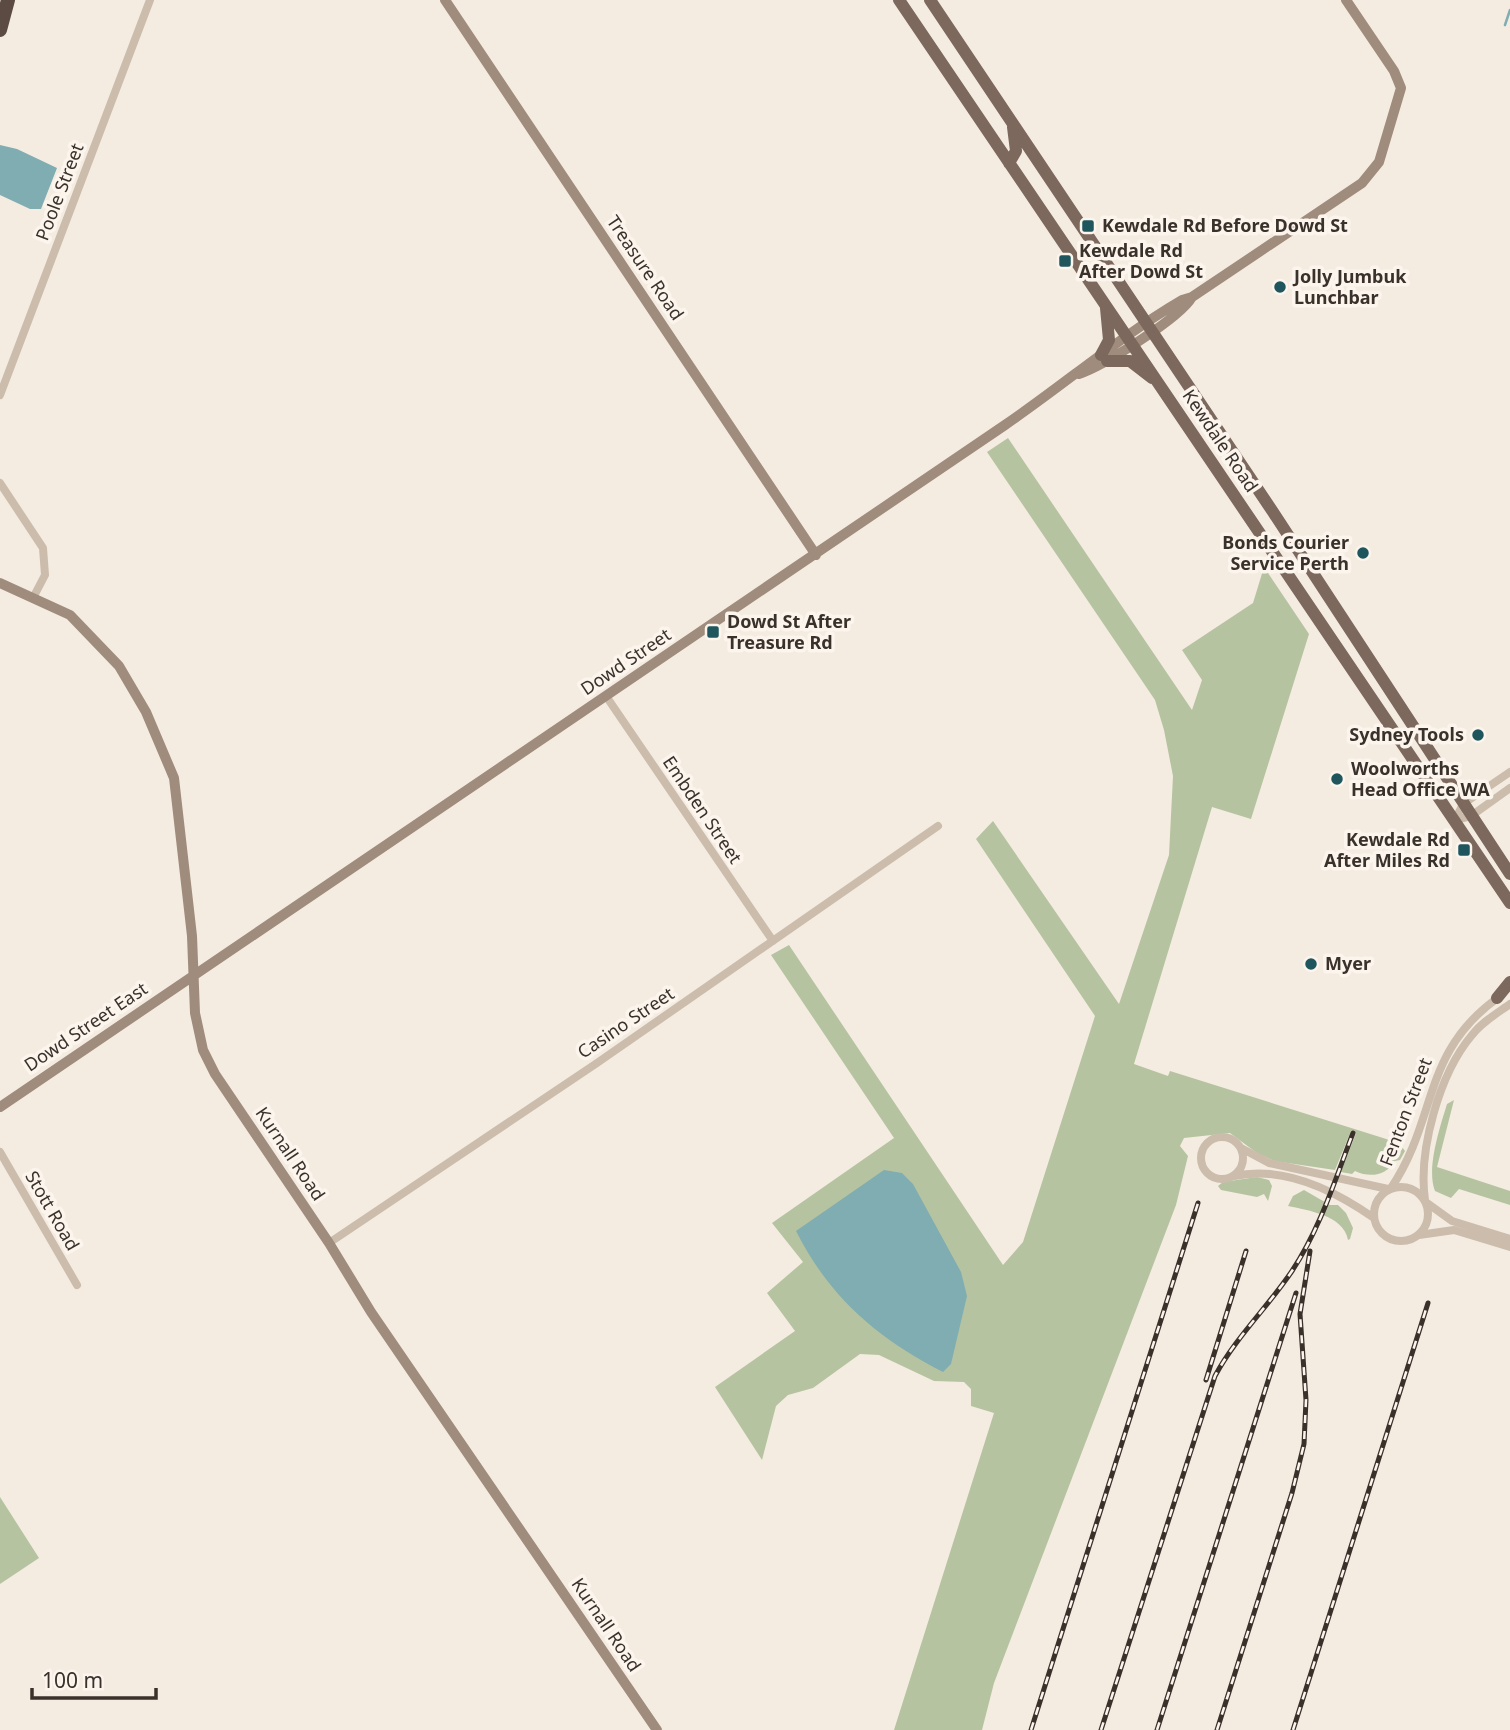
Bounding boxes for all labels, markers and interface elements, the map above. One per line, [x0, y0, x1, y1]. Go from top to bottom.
street label: Poole Street [30, 139, 89, 244]
street label: Treasure Road [602, 210, 690, 324]
place label: Kewdale Rd Before Dowd St [1102, 213, 1348, 237]
marker: Kewdale Rd Before Dowd St [1080, 218, 1096, 234]
place label: Kewdale Rd After Dowd St [1079, 238, 1203, 283]
marker: Kewdale Rd After Dowd St [1057, 253, 1073, 269]
place label: Jolly Jumbuk Lunchbar [1292, 264, 1407, 309]
marker: Jolly Jumbuk Lunchbar [1272, 279, 1288, 295]
street label: Kewdale Road [1178, 384, 1264, 496]
place label: Bonds Courier Service Perth [1222, 530, 1349, 575]
marker: Bonds Courier Service Perth [1355, 545, 1371, 561]
place label: Dowd St After Treasure Rd [727, 609, 851, 654]
street label: Dowd Street [576, 622, 676, 700]
marker: Dowd St After Treasure Rd [705, 624, 721, 640]
place label: Sydney Tools [1349, 722, 1464, 746]
marker: Sydney Tools [1470, 727, 1486, 743]
street label: Embden Street [658, 751, 748, 868]
place label: Woolworths Head Office WA [1351, 756, 1490, 801]
marker: Woolworths Head Office WA [1329, 771, 1345, 787]
place label: Kewdale Rd After Miles Rd [1324, 827, 1450, 872]
marker: Kewdale Rd After Miles Rd [1456, 842, 1472, 858]
place label: Myer [1325, 951, 1371, 975]
marker: Myer [1303, 956, 1319, 972]
street label: Dowd Street East [19, 976, 152, 1076]
street label: Casino Street [572, 981, 679, 1063]
street label: Fenton Street [1373, 1054, 1437, 1169]
street label: Kurnall Road [251, 1102, 331, 1205]
street label: Stott Road [20, 1166, 85, 1255]
street label: Kurnall Road [567, 1573, 647, 1676]
scale bar [32, 1656, 156, 1700]
text: 100 m [42, 1666, 103, 1694]

